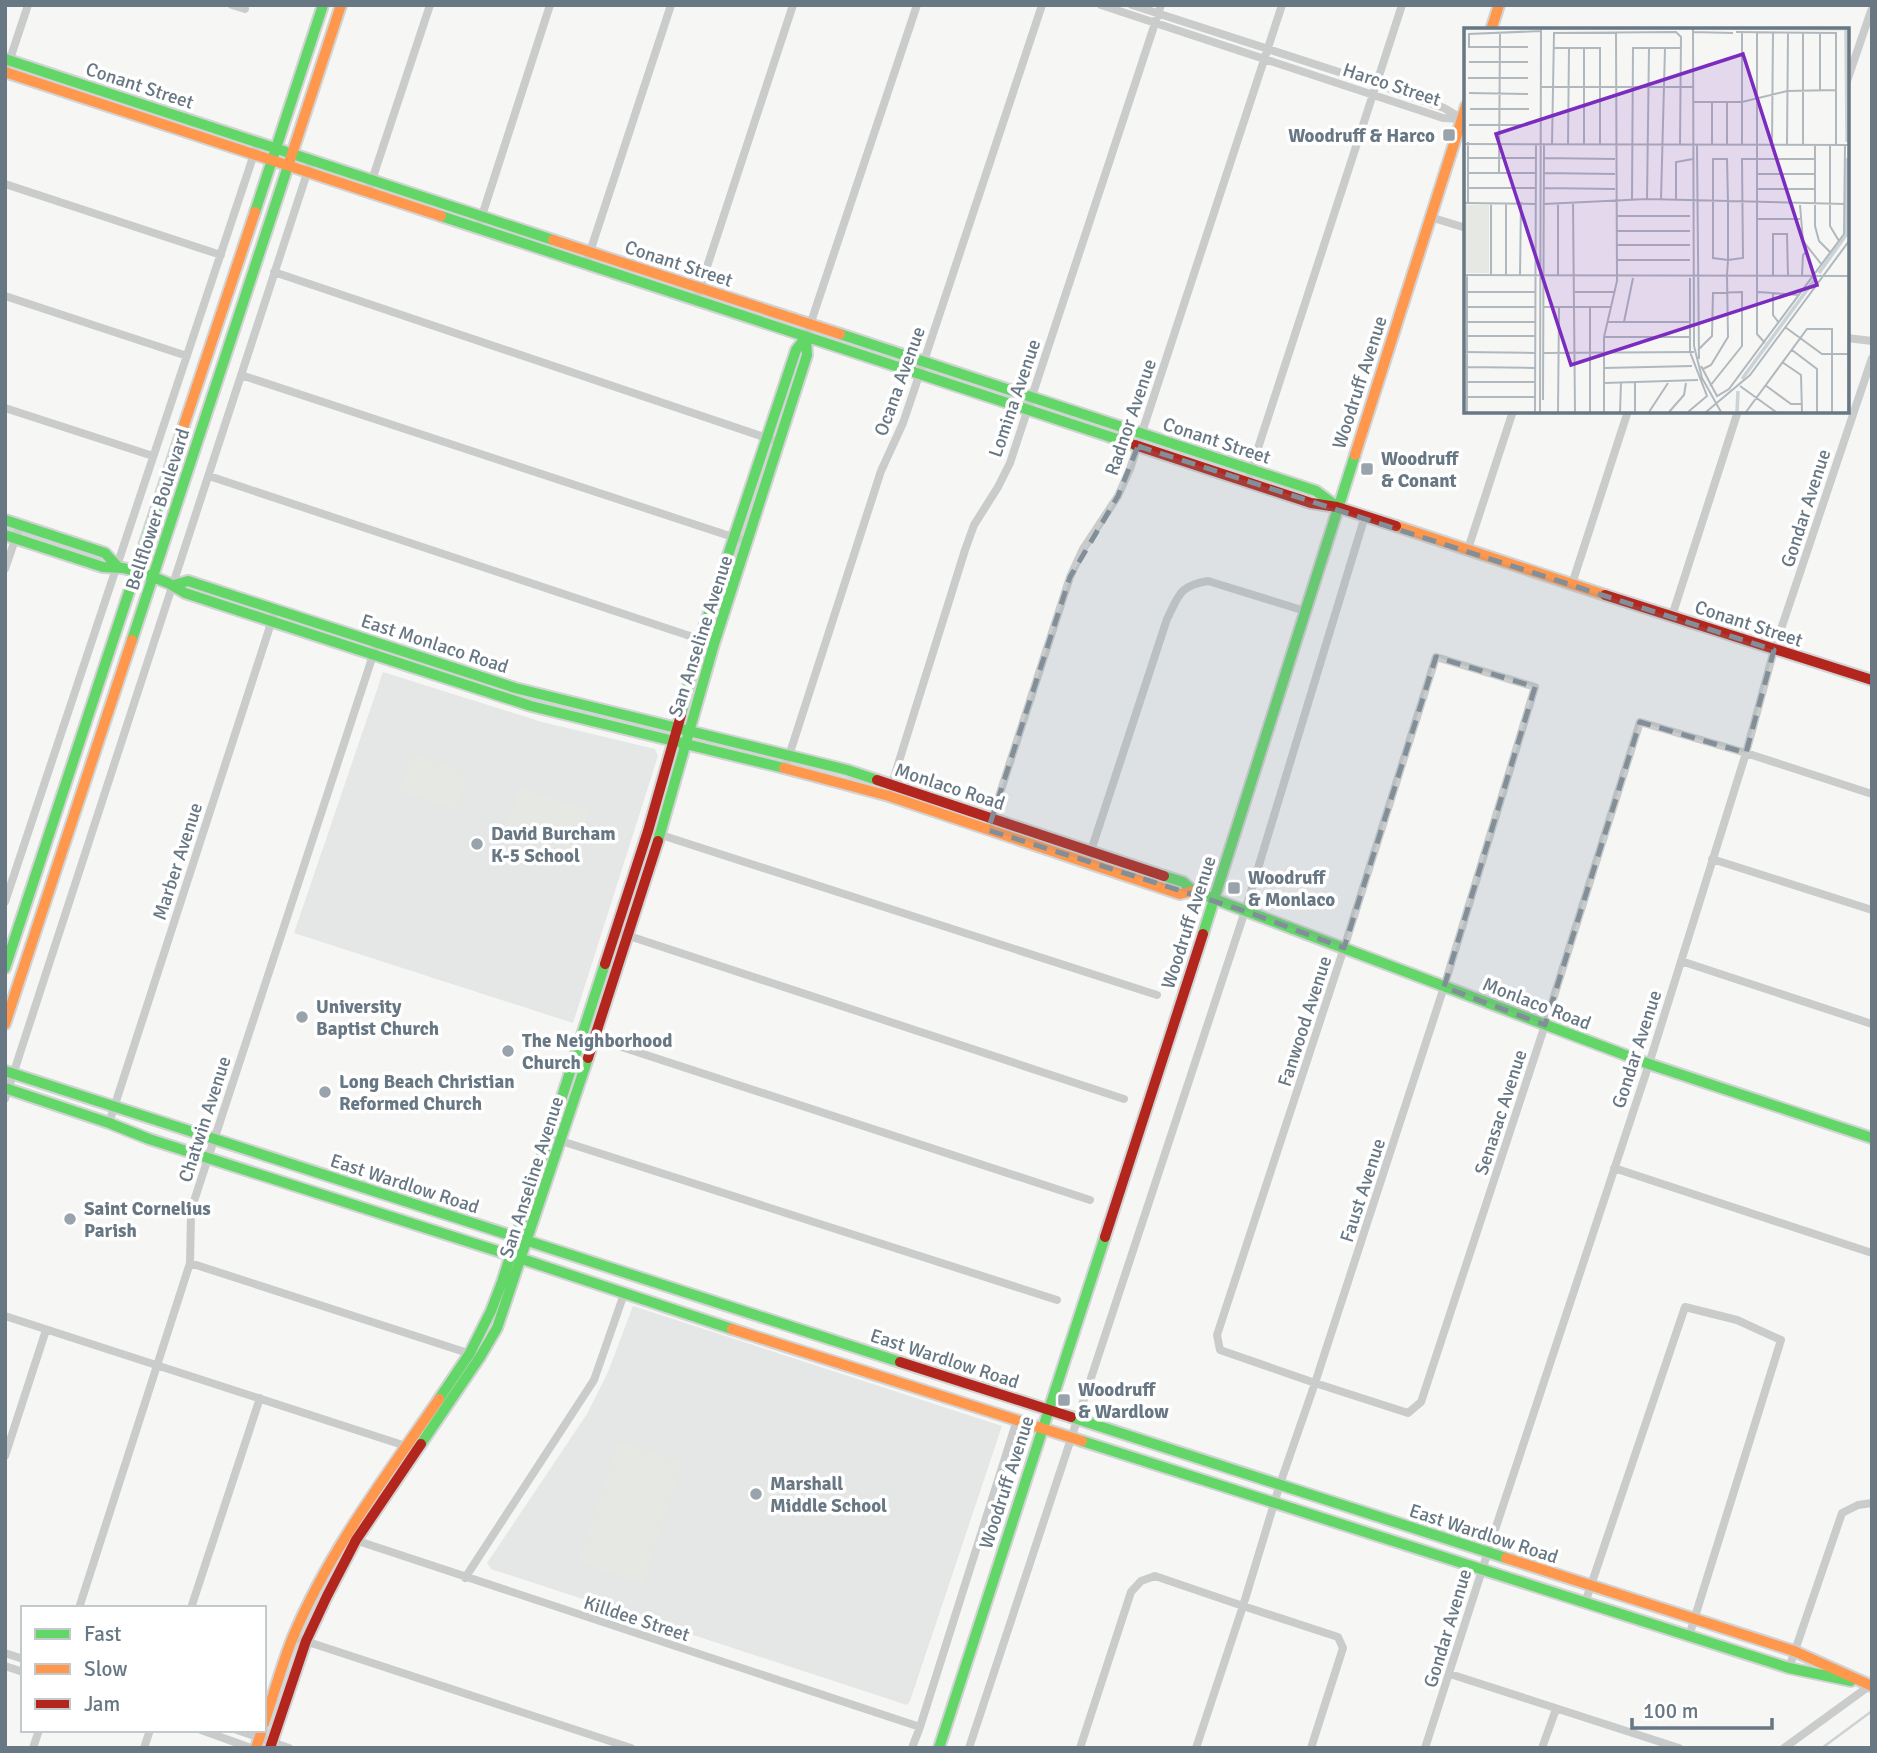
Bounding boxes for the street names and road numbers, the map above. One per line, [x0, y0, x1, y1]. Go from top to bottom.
street label: Conant Street [83, 57, 197, 115]
street label: Harco Street [1340, 58, 1444, 112]
street label: Conant Street [622, 235, 736, 293]
street label: Woodruff Avenue [1327, 313, 1393, 452]
street label: Ocana Avenue [869, 323, 931, 439]
street label: Lomina Avenue [984, 336, 1046, 460]
street label: Radnor Avenue [1100, 356, 1162, 479]
street label: Conant Street [1160, 412, 1274, 470]
street label: Bellflower Boulevard [120, 425, 195, 593]
street label: Gondar Avenue [1776, 446, 1836, 570]
street label: San Anseline Avenue [663, 552, 738, 720]
street label: Conant Street [1692, 595, 1806, 653]
street label: East Monlaco Road [358, 609, 511, 679]
street label: Monlaco Road [892, 758, 1008, 816]
street label: Marber Avenue [148, 800, 208, 923]
street label: Woodruff Avenue [1156, 853, 1222, 992]
street label: Fanwood Avenue [1273, 953, 1337, 1090]
street label: Monlaco Road [1479, 972, 1594, 1036]
street label: Gondar Avenue [1607, 987, 1667, 1111]
street label: Senasac Avenue [1469, 1047, 1533, 1178]
street label: Chatwin Avenue [173, 1053, 237, 1185]
street label: San Anseline Avenue [494, 1093, 569, 1261]
street label: Faust Avenue [1335, 1135, 1391, 1245]
street label: East Wardlow Road [327, 1149, 482, 1219]
street label: East Wardlow Road [867, 1324, 1022, 1394]
street label: Woodruff Avenue [974, 1413, 1040, 1552]
street label: East Wardlow Road [1406, 1499, 1561, 1569]
street label: Gondar Avenue [1419, 1566, 1477, 1691]
street label: Killdee Street [581, 1591, 693, 1647]

